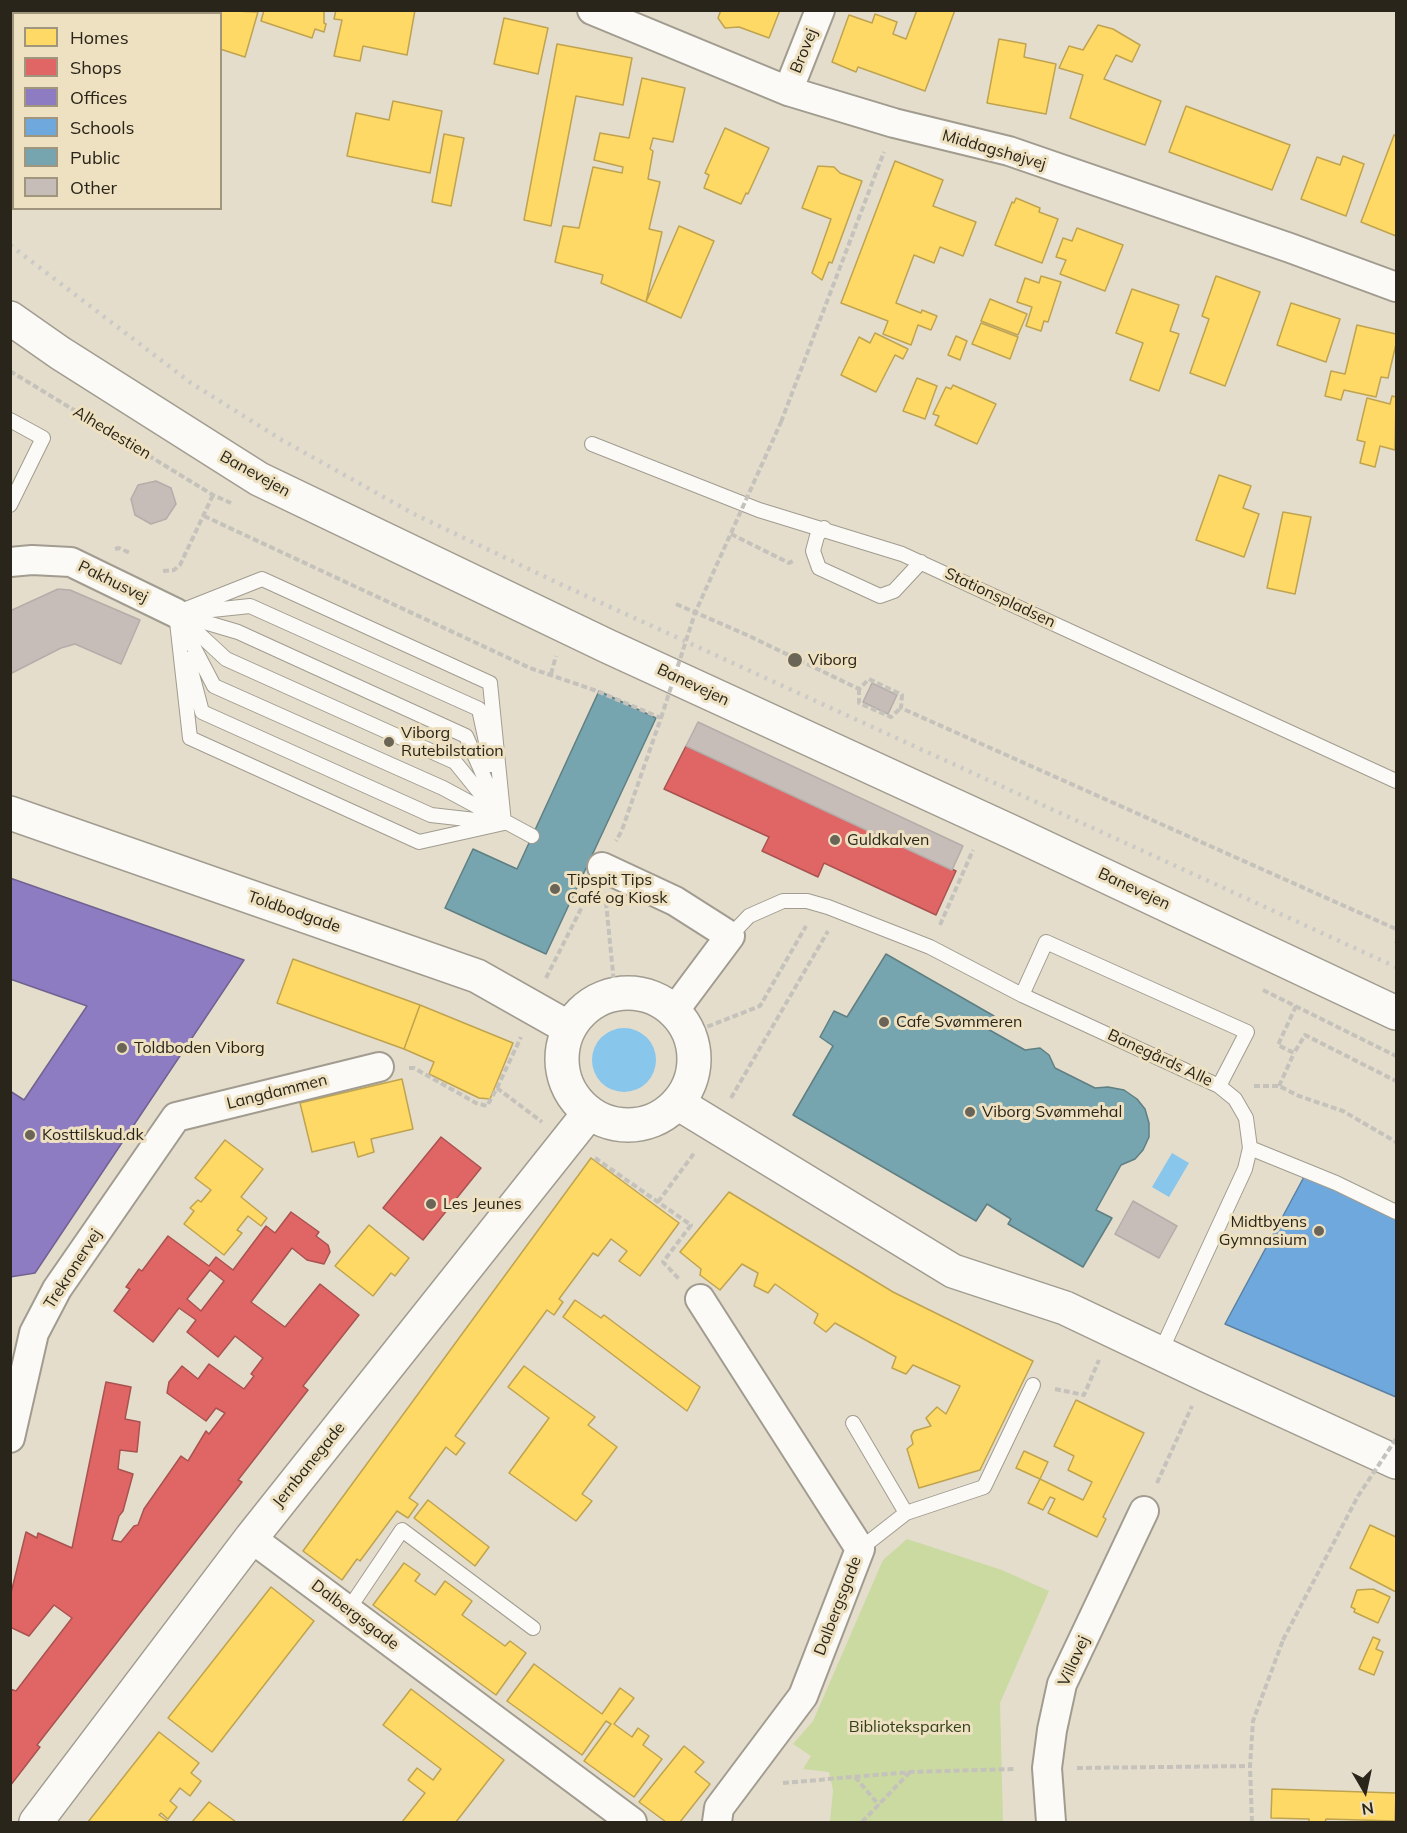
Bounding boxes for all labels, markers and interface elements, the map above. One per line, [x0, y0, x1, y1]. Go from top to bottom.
legend [12, 12, 222, 210]
text: Homes [70, 26, 129, 49]
street label: Brovej [786, 26, 822, 76]
text: Shops [70, 56, 122, 79]
text: Offices [70, 86, 127, 109]
text: Schools [70, 116, 134, 139]
street label: Middagshøjvej [940, 126, 1048, 174]
text: Public [70, 146, 120, 169]
text: Other [70, 176, 117, 199]
street label: Alhedestien [70, 402, 154, 464]
street label: Banevejen [216, 447, 294, 501]
street label: Pakhusvej [75, 557, 151, 607]
street label: Stationspladsen [942, 564, 1058, 632]
place label: Viborg [808, 650, 857, 670]
marker: Viborg [786, 651, 804, 669]
street label: Banevejen [654, 660, 732, 710]
place label: Viborg Rutebilstation [401, 723, 504, 761]
marker: Viborg Rutebilstation [382, 735, 396, 749]
place label: Guldkalven [847, 830, 929, 850]
marker: Guldkalven [828, 833, 842, 847]
street label: Banevejen [1095, 864, 1173, 914]
place label: Tipspit Tips Café og Kiosk [567, 870, 668, 908]
marker: Tipspit Tips Café og Kiosk [548, 882, 562, 896]
street label: Toldbodgade [245, 887, 343, 937]
place label: Cafe Svømmeren [896, 1012, 1022, 1032]
marker: Cafe Svømmeren [877, 1015, 891, 1029]
street label: Banegårds Alle [1105, 1025, 1215, 1091]
place label: Toldboden Viborg [134, 1038, 265, 1058]
marker: Toldboden Viborg [115, 1041, 129, 1055]
street label: Langdammen [225, 1070, 329, 1114]
place label: Viborg Svømmehal [982, 1102, 1122, 1122]
marker: Viborg Svømmehal [963, 1105, 977, 1119]
place label: Kosttilskud.dk [42, 1125, 144, 1145]
marker: Kosttilskud.dk [23, 1128, 37, 1142]
place label: Les Jeunes [443, 1194, 522, 1214]
marker: Les Jeunes [424, 1197, 438, 1211]
place label: Midtbyens Gymnasium [1219, 1212, 1307, 1250]
marker: Midtbyens Gymnasium [1312, 1224, 1326, 1238]
street label: Trekronervej [40, 1226, 106, 1312]
street label: Jernbanegade [269, 1419, 349, 1511]
street label: Dalbergsgade [810, 1554, 866, 1658]
street label: Dalbergsgade [307, 1576, 403, 1654]
street label: Villavej [1054, 1633, 1094, 1689]
park label: Biblioteksparken [849, 1717, 971, 1737]
north arrow [1335, 1761, 1395, 1821]
text: N [1360, 1798, 1375, 1820]

